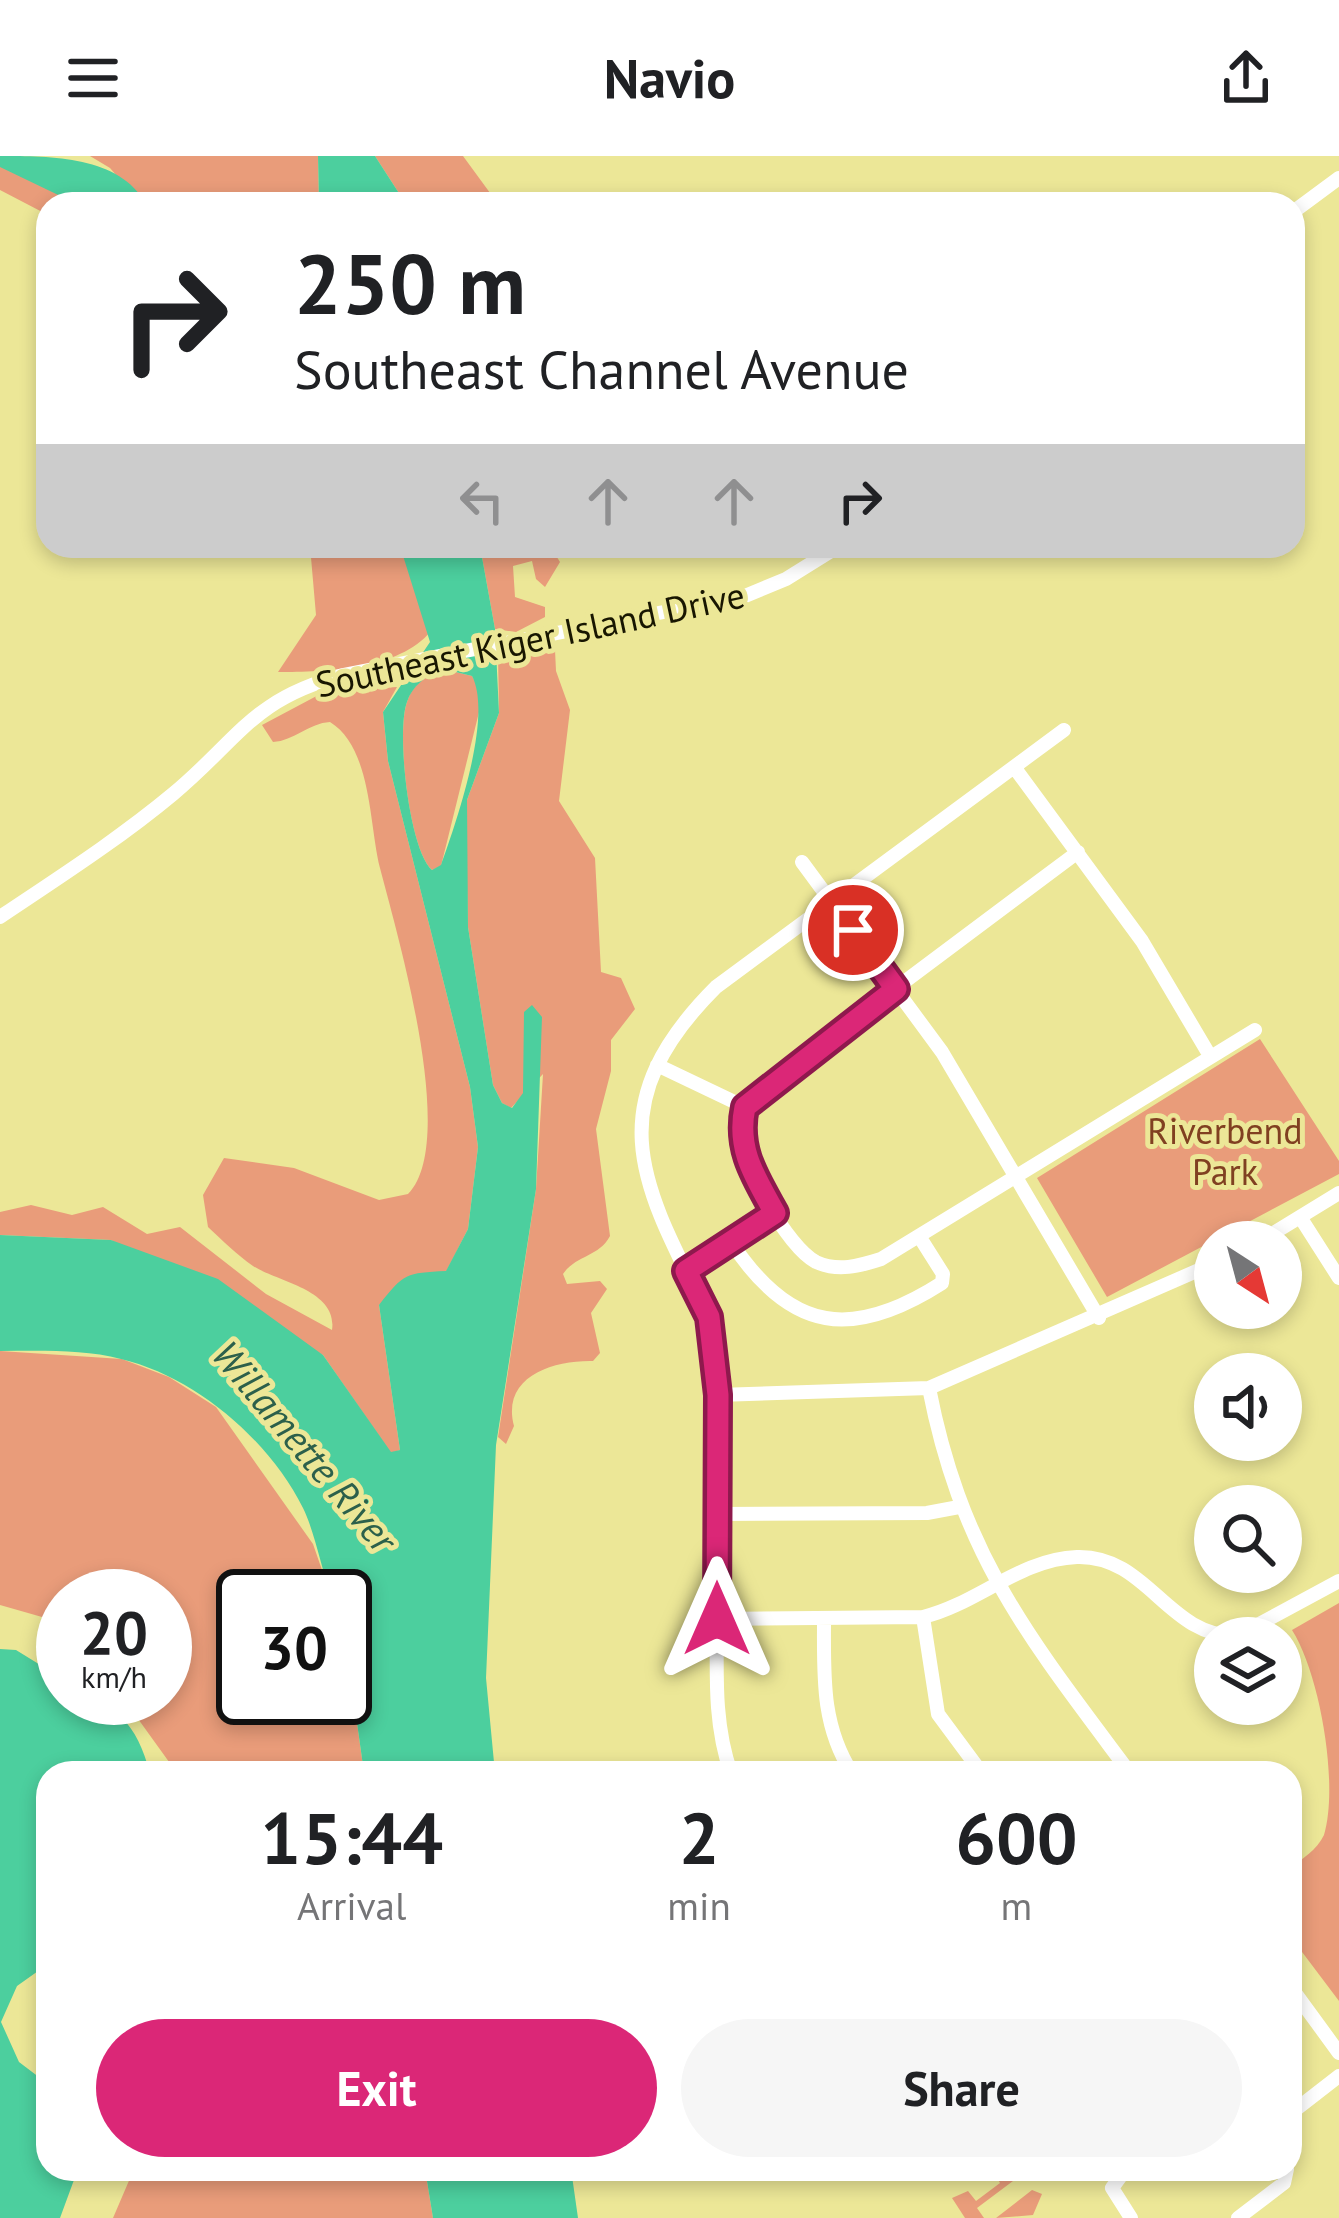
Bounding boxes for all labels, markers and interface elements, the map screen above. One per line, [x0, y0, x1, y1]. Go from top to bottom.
text: Navio [604, 43, 735, 113]
icon: menu [60, 45, 126, 111]
icon: share [1213, 45, 1279, 111]
text: 250 m [294, 228, 526, 337]
icon: right [96, 240, 252, 396]
text: Southeast Channel Avenue [294, 334, 909, 404]
icon: left [449, 468, 515, 534]
icon: ahead [575, 468, 641, 534]
icon: ahead [701, 468, 767, 534]
icon: right [827, 468, 893, 534]
street label: Southeast Kiger Island Drive [311, 571, 749, 707]
pin [802, 879, 904, 981]
icon: arrive [820, 897, 886, 963]
park label: Riverbend Park [1147, 1107, 1303, 1195]
north arrow [1194, 1221, 1302, 1329]
map controls [1194, 1221, 1302, 1725]
water label: Willamette River [202, 1330, 410, 1564]
button: sound [1194, 1353, 1302, 1461]
button: search [1194, 1485, 1302, 1593]
position arrow [654, 1556, 780, 1682]
speed limit sign: 30 [216, 1569, 372, 1725]
text: 20 [80, 1593, 148, 1671]
button: layers [1194, 1617, 1302, 1725]
text: km/h [81, 1657, 147, 1696]
text: 15:44 [260, 1791, 443, 1884]
text: 2 [679, 1791, 720, 1884]
text: 600 [955, 1791, 1078, 1884]
text: Arrival [297, 1880, 406, 1931]
text: min [667, 1880, 731, 1931]
text: m [1001, 1880, 1032, 1931]
button: Exit [96, 2019, 657, 2157]
button: Share [681, 2019, 1242, 2157]

